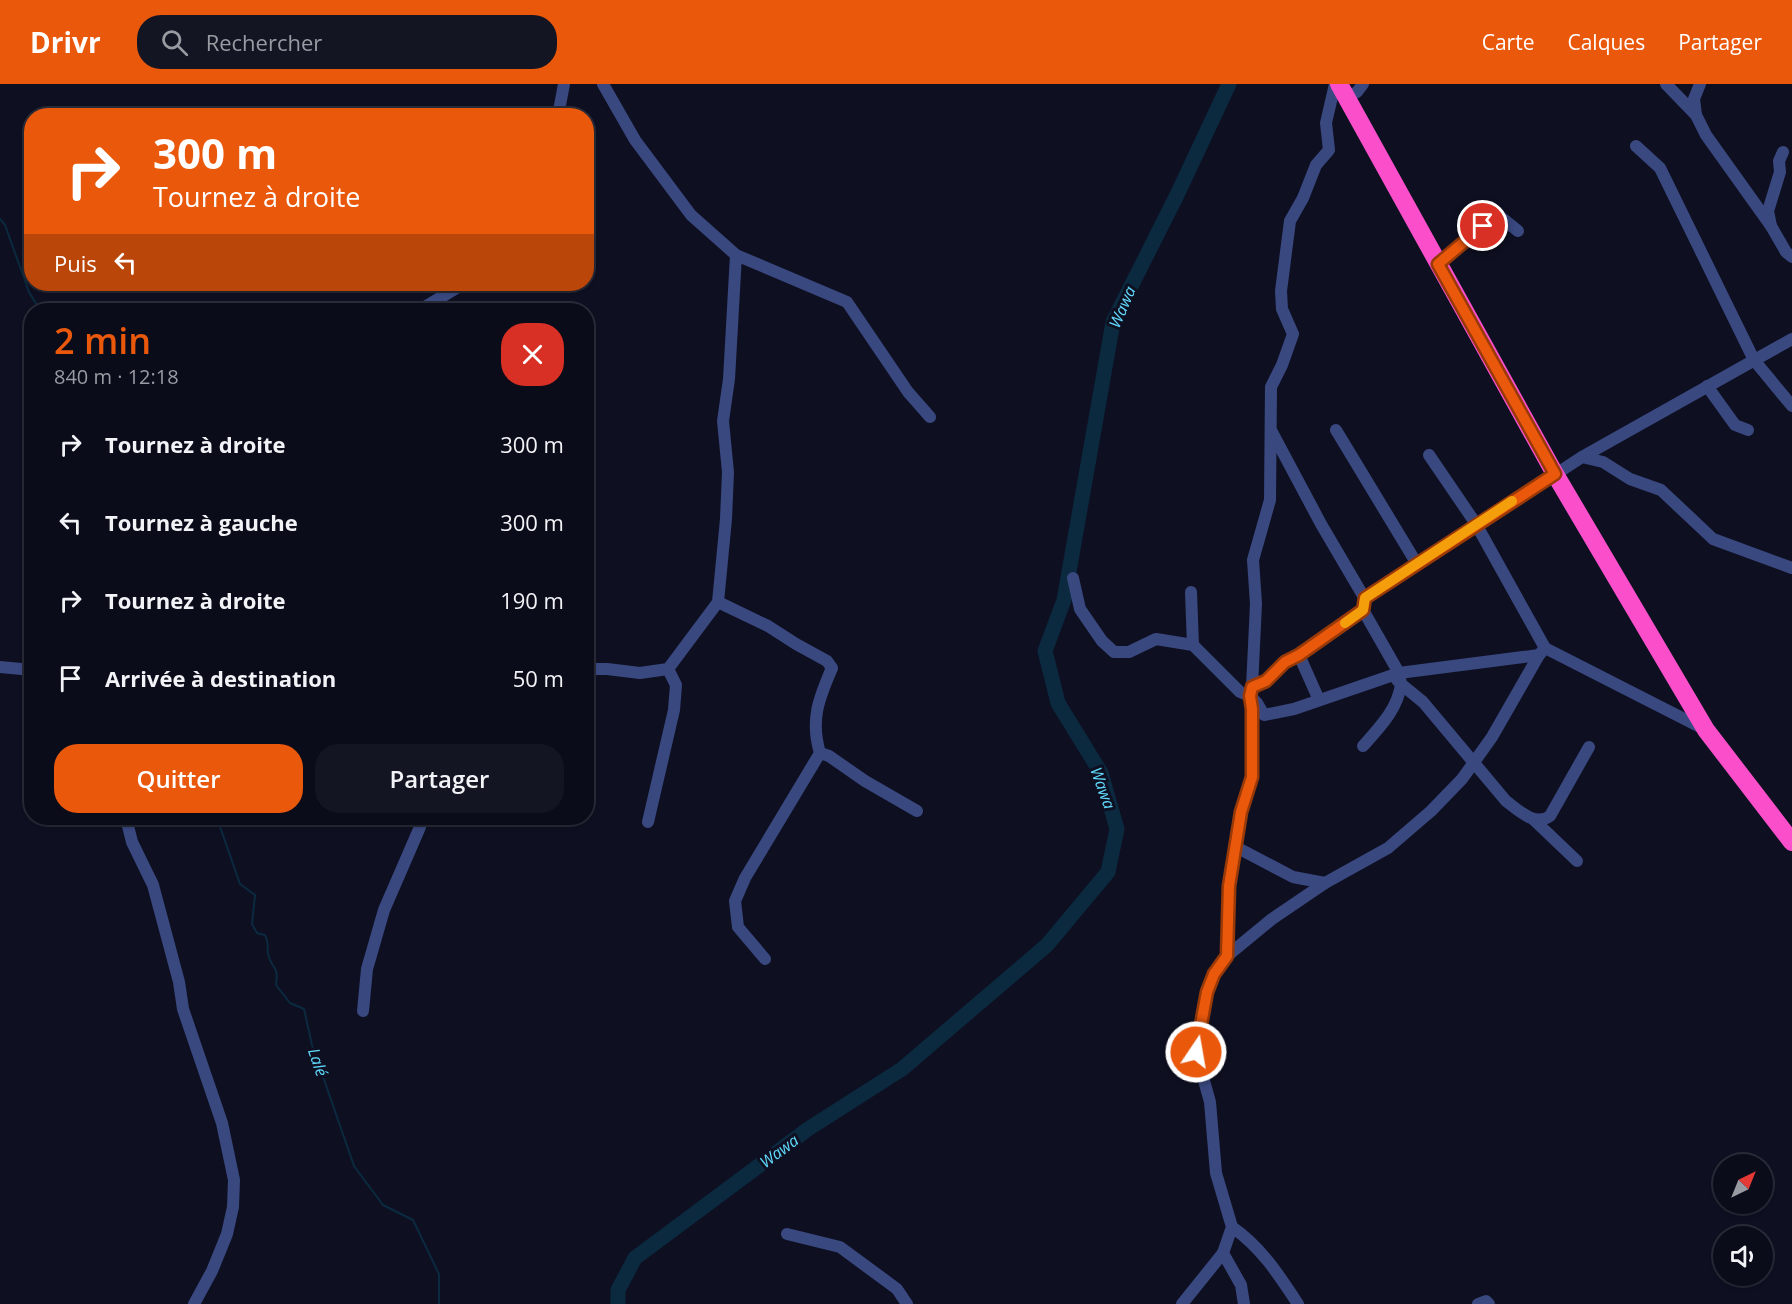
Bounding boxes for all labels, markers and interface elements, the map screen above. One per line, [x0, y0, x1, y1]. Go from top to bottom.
search box [137, 15, 557, 69]
text: Drivr [30, 23, 101, 61]
icon: search [158, 26, 191, 59]
text: Rechercher [206, 27, 322, 57]
text: Carte [1482, 28, 1534, 56]
text: Calques [1567, 28, 1645, 56]
text: Partager [1678, 28, 1762, 56]
text: 300 m [153, 124, 277, 181]
icon: right [54, 132, 132, 210]
text: Tournez à droite [153, 178, 361, 215]
pin [1457, 200, 1508, 251]
icon: arrive [1466, 209, 1499, 242]
icon: left [109, 246, 142, 279]
text: Puis [54, 248, 97, 278]
water label: Wawa [1103, 283, 1141, 331]
text: 2 min [54, 316, 151, 365]
button: close [501, 323, 564, 386]
text: 840 m · 12:18 [54, 363, 179, 390]
icon: right [54, 428, 87, 461]
text: Tournez à droite [105, 429, 286, 459]
text: 300 m [500, 429, 564, 459]
icon: left [54, 506, 87, 539]
text: Tournez à gauche [105, 507, 298, 537]
text: 300 m [500, 507, 564, 537]
icon: right [54, 584, 87, 617]
text: Tournez à droite [105, 585, 286, 615]
text: 190 m [500, 585, 564, 615]
icon: arrive [54, 662, 87, 695]
text: Arrivée à destination [105, 663, 336, 693]
text: 50 m [513, 663, 564, 693]
button: Quitter [54, 744, 303, 813]
button: Partager [315, 744, 564, 813]
water label: Wawa [1085, 764, 1121, 812]
position arrow [1164, 1020, 1228, 1084]
water label: Lalé [303, 1045, 333, 1079]
water label: Wawa [755, 1129, 803, 1173]
north arrow [1713, 1154, 1773, 1214]
map controls [1713, 1154, 1773, 1286]
button: sound [1713, 1226, 1773, 1286]

